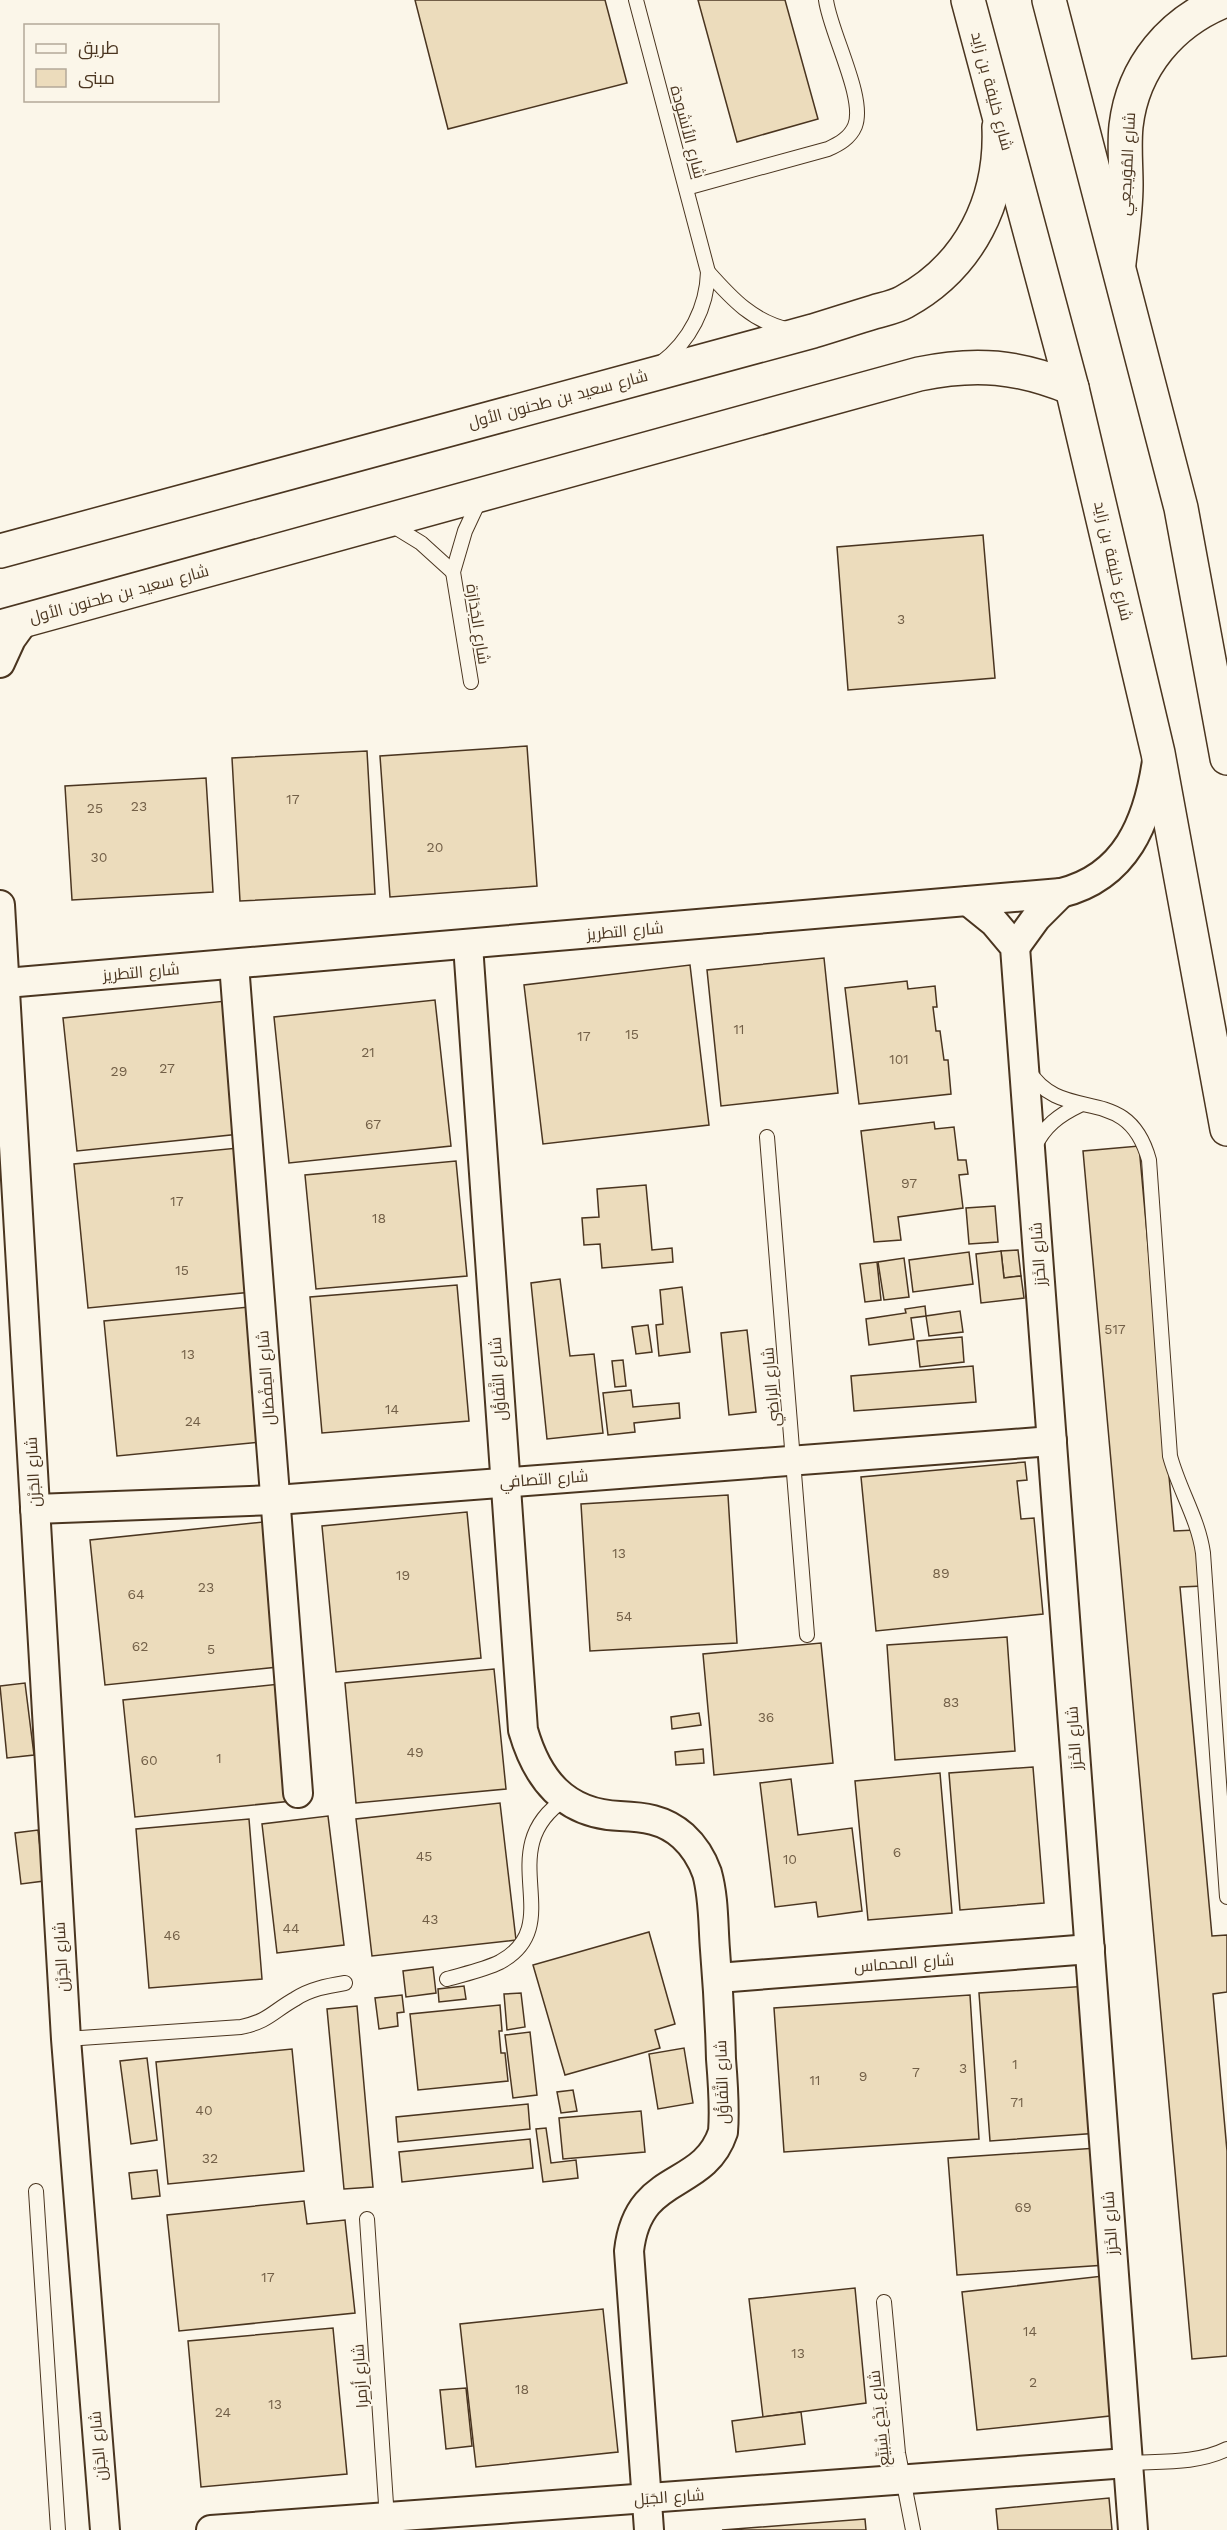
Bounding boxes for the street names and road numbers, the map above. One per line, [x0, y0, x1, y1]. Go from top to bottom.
street label: شارع خليفة بن زايد [965, 30, 1017, 153]
street label: شارع الأنشودة [665, 83, 710, 181]
street label: شارع المُوَيجعِي [1115, 112, 1143, 216]
street label: شارع سعيد بن طحنون الأول [466, 366, 650, 434]
street label: شارع خليفة بن زايد [1088, 499, 1136, 623]
street label: شارع سعيد بن طحنون الأول [27, 561, 211, 629]
street label: شارع الجَدَارَة [460, 582, 494, 666]
street label: شارع التطريز [585, 918, 664, 946]
street label: شارع التطريز [101, 959, 180, 987]
street label: شارع الخَرَز [1026, 1221, 1052, 1287]
street label: شارع المِفْضال [253, 1330, 281, 1426]
street label: شارع التَّفَاؤُل [484, 1336, 512, 1422]
street label: شارع الراضي [758, 1346, 787, 1428]
street label: شارع الجَرْن [22, 1436, 46, 1508]
street label: شارع التصافي [499, 1466, 589, 1496]
street label: شارع الخَرَز [1062, 1705, 1088, 1771]
street label: شارع الجَرْن [50, 1921, 74, 1993]
street label: شارع المحماس [853, 1950, 955, 1978]
street label: شارع التَّفَاؤُل [710, 2040, 735, 2124]
street label: شارع الخَرَز [1098, 2190, 1124, 2256]
street label: شارع أزمرا [348, 2343, 374, 2409]
street label: شارع بَدْع سْبَيِّع [865, 2369, 895, 2467]
street label: شارع الجَرْن [85, 2410, 113, 2482]
street label: شارع الجَبَل [633, 2485, 705, 2511]

